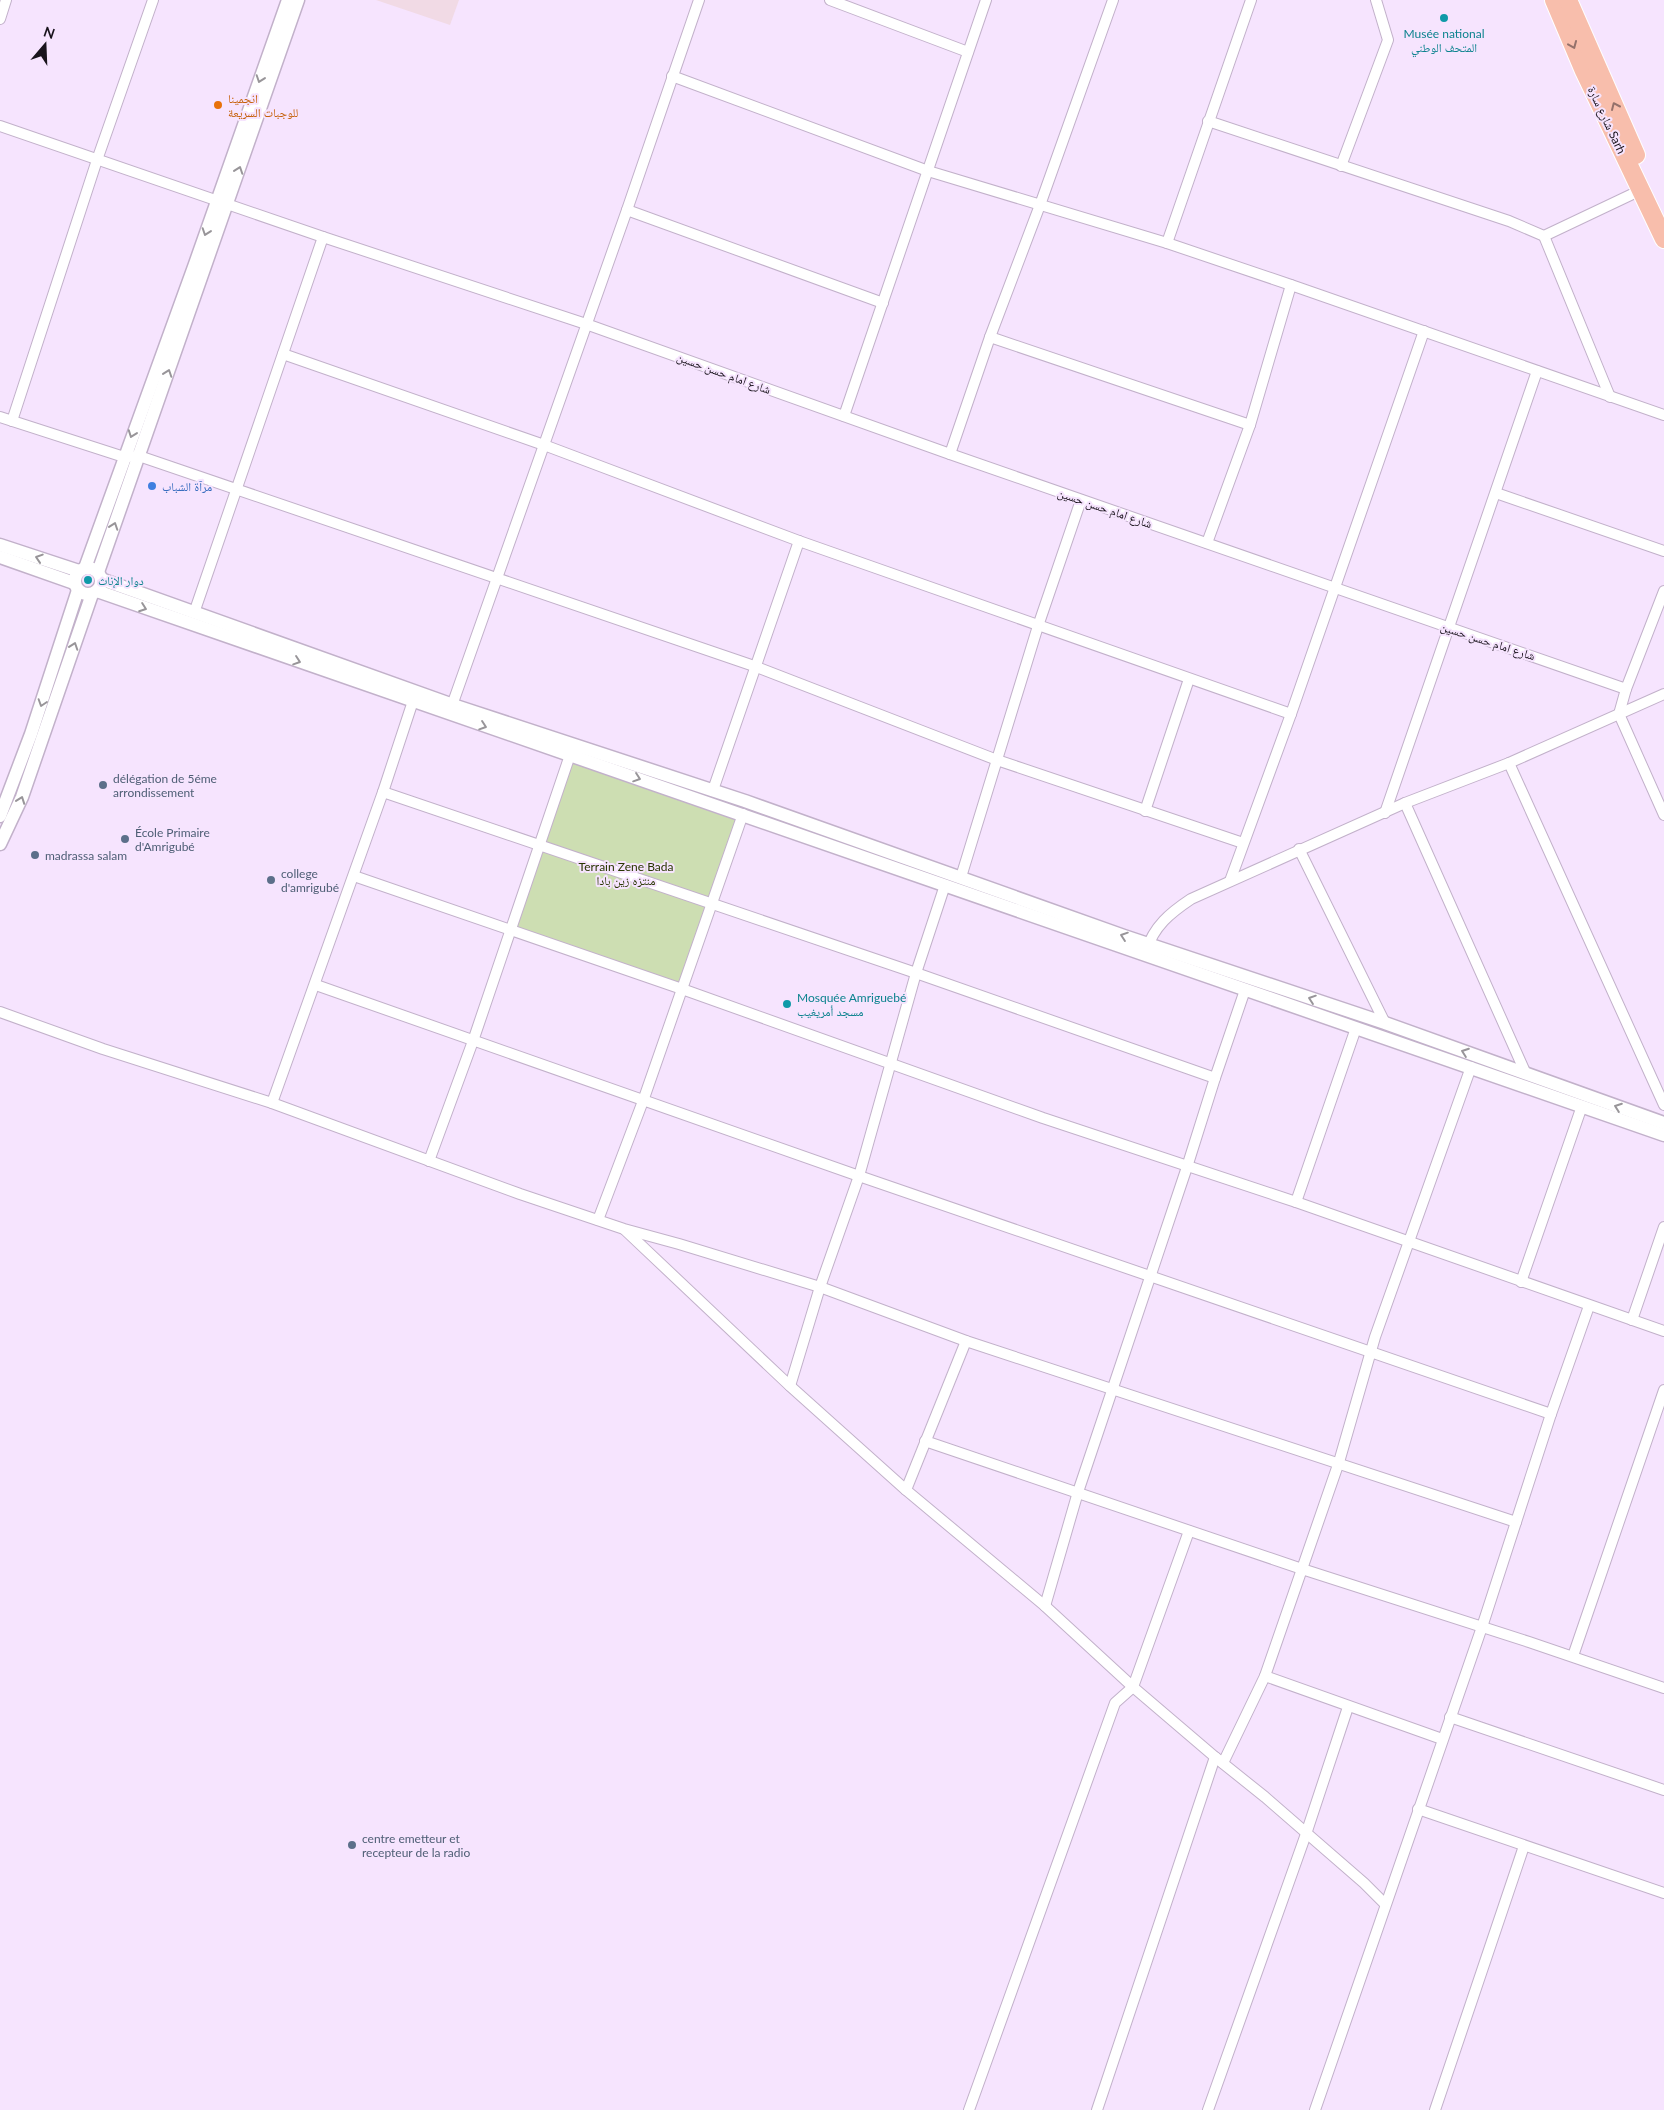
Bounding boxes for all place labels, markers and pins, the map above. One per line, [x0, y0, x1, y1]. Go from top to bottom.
marker: Musée national المتحف الوطني [1438, 12, 1450, 24]
place label: Musée national المتحف الوطني [1404, 26, 1484, 58]
place label: انجمينا للوجبات السريعة [228, 91, 298, 120]
marker: انجمينا للوجبات السريعة [212, 99, 224, 111]
place label: مرآة الشباب [162, 479, 212, 494]
marker: مرآة الشباب [146, 480, 158, 492]
place label: دوار الإناث [98, 573, 144, 588]
marker: دوار الإناث [82, 574, 94, 586]
place label: délégation de 5éme arrondissement [113, 771, 217, 800]
marker: délégation de 5éme arrondissement [97, 779, 109, 791]
place label: École Primaire d'Amrigubé [135, 825, 210, 854]
marker: École Primaire d'Amrigubé [119, 833, 131, 845]
place label: madrassa salam [45, 848, 127, 863]
marker: madrassa salam [29, 849, 41, 861]
place label: college d'amrigubé [281, 866, 339, 895]
marker: college d'amrigubé [265, 874, 277, 886]
place label: Mosquée Amriguebé مسجد أمريغيب [797, 990, 906, 1019]
marker: Mosquée Amriguebé مسجد أمريغيب [781, 998, 793, 1010]
place label: centre emetteur et recepteur de la radio [362, 1831, 470, 1860]
marker: centre emetteur et recepteur de la radio [346, 1839, 358, 1851]

